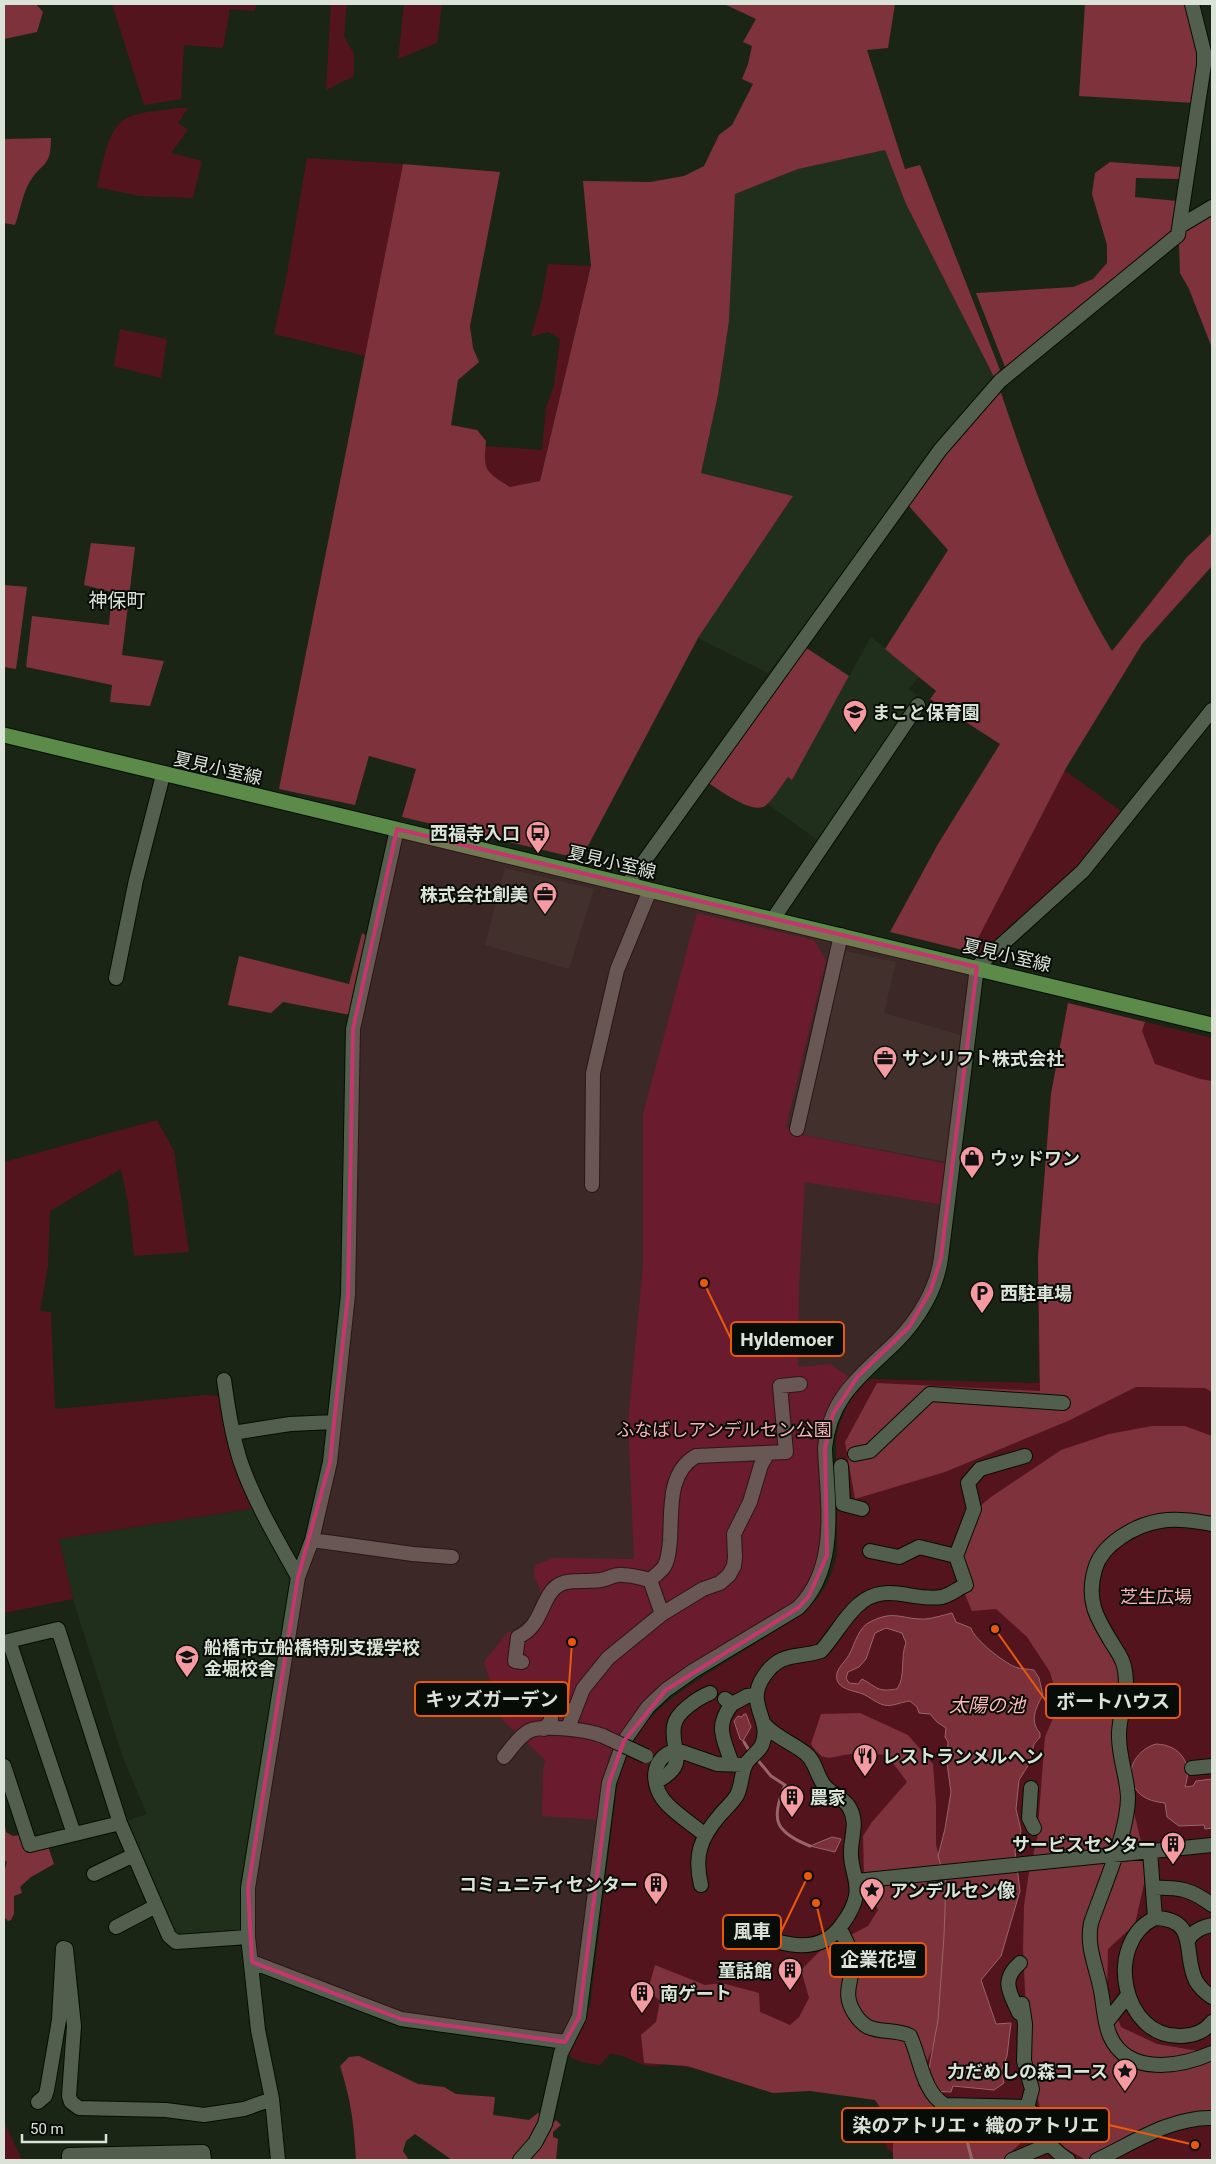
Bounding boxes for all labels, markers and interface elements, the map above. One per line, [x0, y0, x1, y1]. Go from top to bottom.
district label: 神保町 [88, 589, 146, 612]
school or university icon: まこと保育園 [842, 699, 868, 733]
place label: まこと保育園 [872, 702, 980, 723]
street label: 夏見小室線 [172, 748, 264, 788]
bus stop icon: 西福寺入口 [525, 820, 551, 854]
place label: 西福寺入口 [430, 823, 520, 844]
street label: 夏見小室線 [566, 842, 658, 882]
office icon: 株式会社創美 [532, 881, 558, 915]
place label: 株式会社創美 [420, 884, 528, 905]
street label: 夏見小室線 [961, 935, 1053, 975]
office icon: サンリフト株式会社 [872, 1045, 898, 1079]
place label: サンリフト株式会社 [902, 1048, 1064, 1069]
shop icon: ウッドワン [959, 1145, 985, 1179]
place label: ウッドワン [990, 1148, 1080, 1169]
parking icon: 西駐車場 [969, 1280, 995, 1314]
place label: 西駐車場 [1000, 1283, 1072, 1304]
callout: Hyldemoer [731, 1322, 844, 1356]
text: Hyldemoer [740, 1328, 834, 1351]
park label: ふなばしアンデルセン公園 [616, 1419, 832, 1440]
park label: 芝生広場 [1120, 1586, 1192, 1607]
place label: 船橋市立船橋特別支援学校 金堀校舎 [204, 1637, 420, 1679]
school or university icon: 船橋市立船橋特別支援学校 金堀校舎 [174, 1644, 200, 1678]
callout: キッズガーデン [415, 1682, 568, 1716]
callout: ボートハウス [1046, 1684, 1180, 1718]
text: キッズガーデン [425, 1688, 559, 1711]
text: ボートハウス [1056, 1690, 1170, 1713]
water label: 太陽の池 [949, 1694, 1027, 1717]
restaurant icon: レストランメルヘン [852, 1743, 878, 1777]
place label: レストランメルヘン [882, 1746, 1043, 1767]
building icon: 農家 [779, 1784, 805, 1818]
place label: 農家 [810, 1787, 846, 1808]
building icon: サービスセンター [1160, 1831, 1186, 1865]
place label: サービスセンター [1012, 1834, 1156, 1855]
building icon: コミュニティセンター [643, 1871, 669, 1905]
place label: コミュニティセンター [459, 1874, 638, 1895]
place icon: アンデルセン像 [859, 1877, 885, 1911]
place label: アンデルセン像 [890, 1880, 1015, 1901]
callout: 風車 [723, 1915, 781, 1949]
text: 風車 [733, 1920, 771, 1943]
callout: 企業花壇 [830, 1943, 926, 1977]
text: 企業花壇 [840, 1948, 916, 1971]
building icon: 童話館 [777, 1957, 803, 1991]
place label: 童話館 [718, 1960, 772, 1981]
building icon: 南ゲート [629, 1980, 655, 2014]
place label: 南ゲート [660, 1983, 732, 2004]
place icon: 力だめしの森コース [1112, 2058, 1138, 2092]
place label: 力だめしの森コース [947, 2061, 1108, 2082]
callout: 染のアトリエ・織のアトリエ [842, 2108, 1109, 2142]
scale bar [22, 2112, 106, 2144]
text: 染のアトリエ・織のアトリエ [852, 2114, 1100, 2137]
text: 50 m [30, 2120, 64, 2138]

